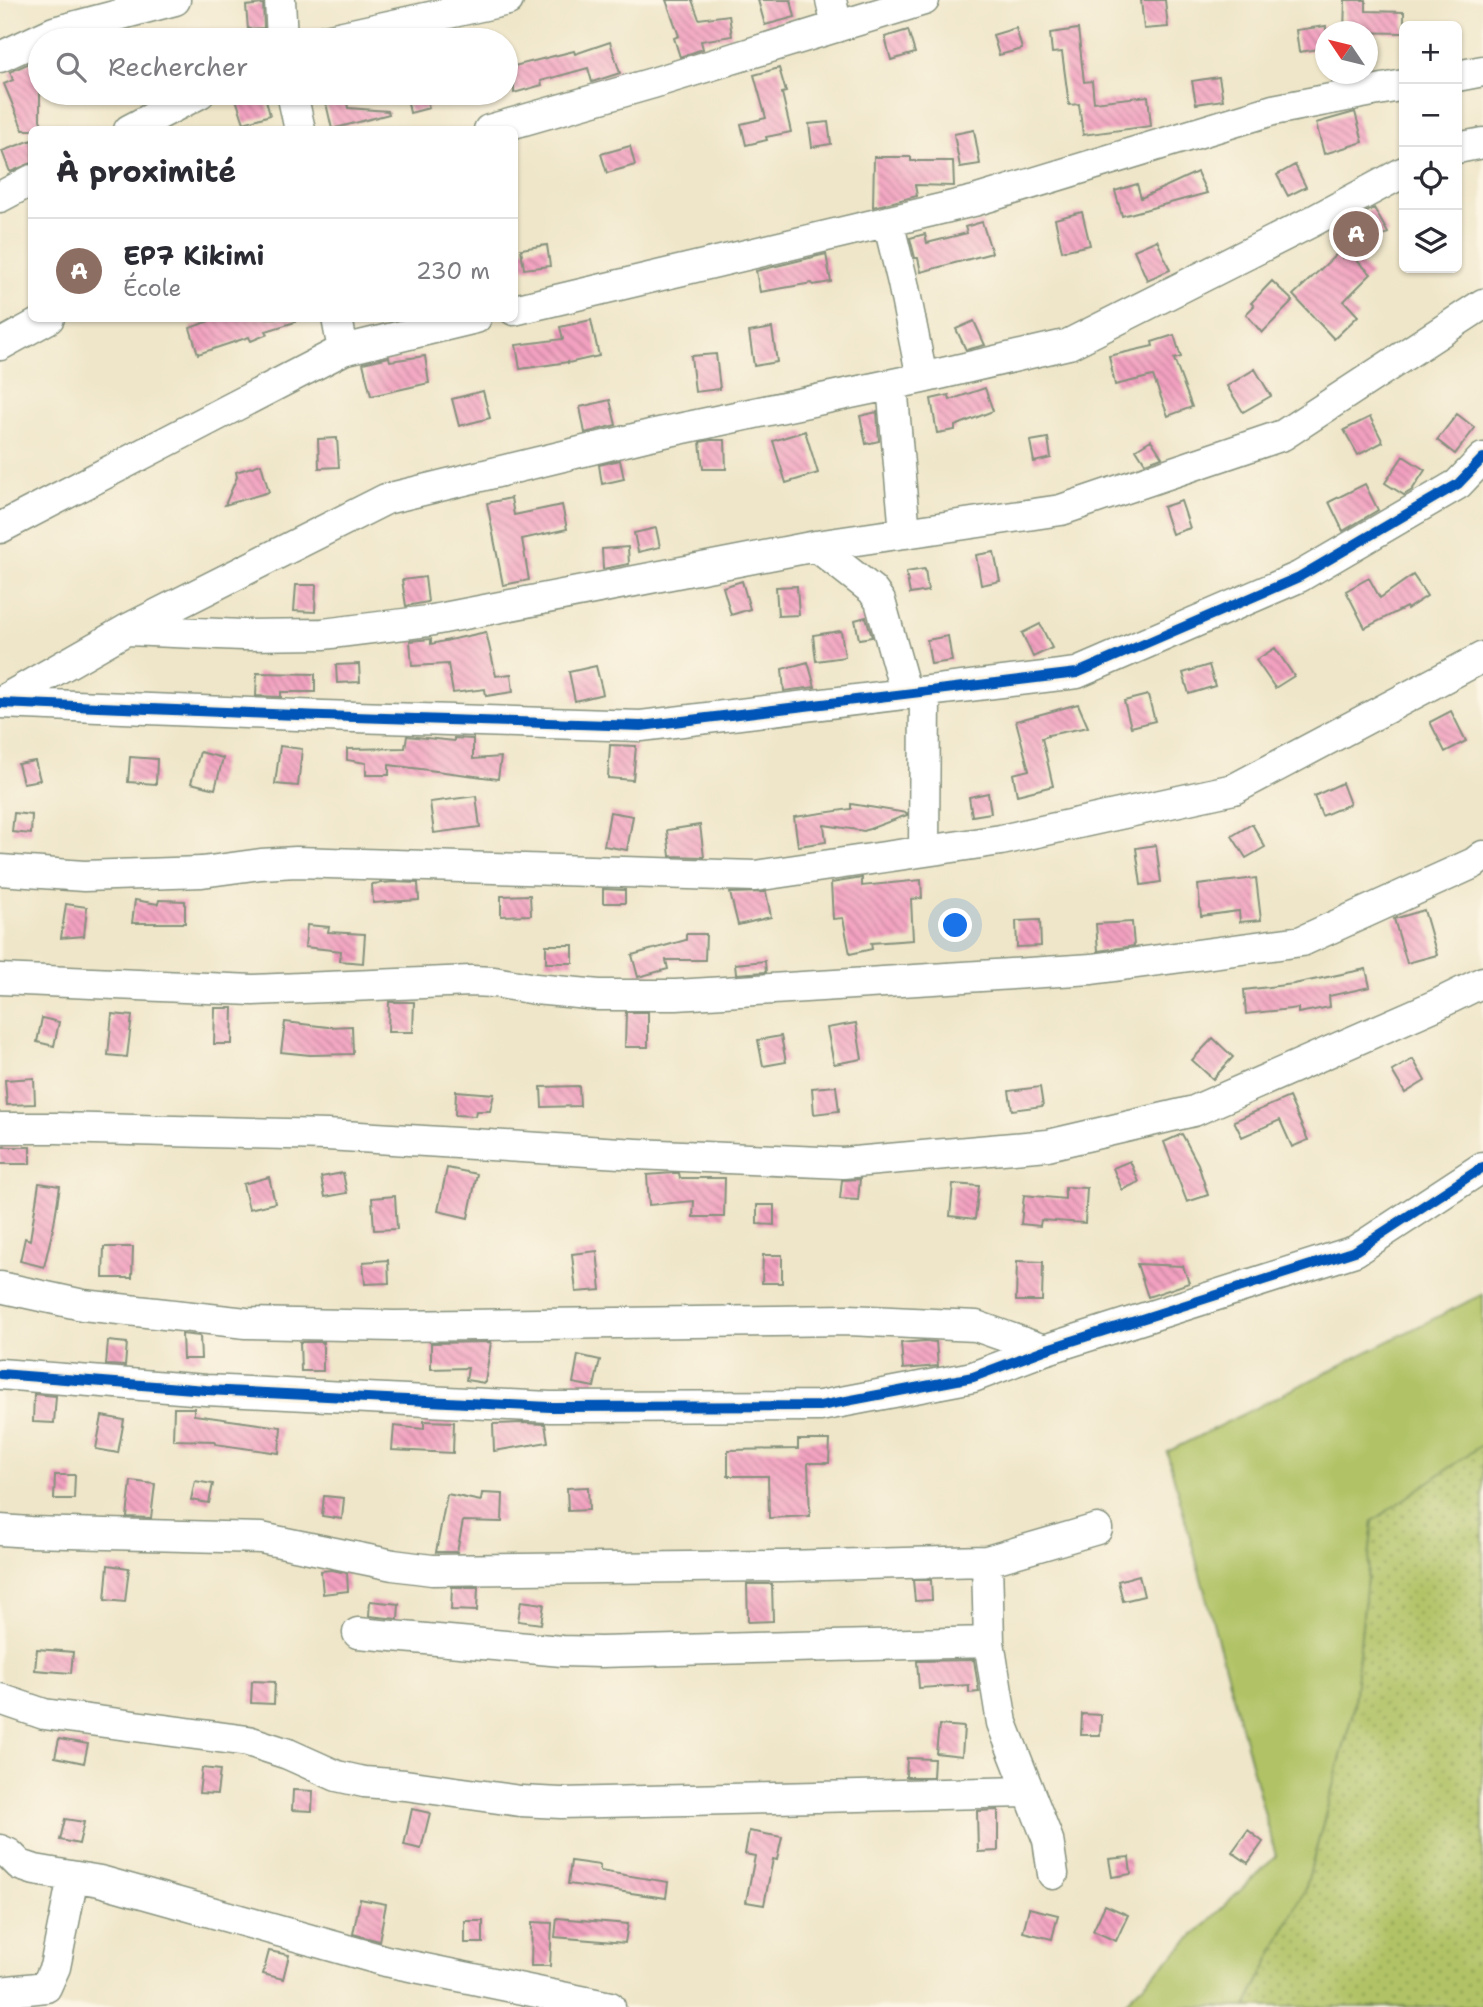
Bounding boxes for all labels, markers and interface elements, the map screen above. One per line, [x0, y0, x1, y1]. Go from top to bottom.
north arrow [1315, 21, 1378, 84]
map controls [1399, 21, 1462, 273]
button: + [1399, 21, 1462, 84]
search box [28, 28, 518, 105]
icon: search [52, 48, 90, 86]
text: Rechercher [108, 49, 248, 84]
button: − [1399, 84, 1462, 147]
button: locate [1399, 147, 1462, 210]
text: À proximité [56, 151, 236, 192]
pin: A [1333, 208, 1379, 260]
button: layers [1399, 210, 1462, 273]
text: EP7 Kikimi [123, 238, 265, 273]
text: A [70, 256, 88, 286]
text: 230 m [416, 256, 490, 286]
text: École [123, 273, 182, 303]
your location [938, 908, 972, 942]

